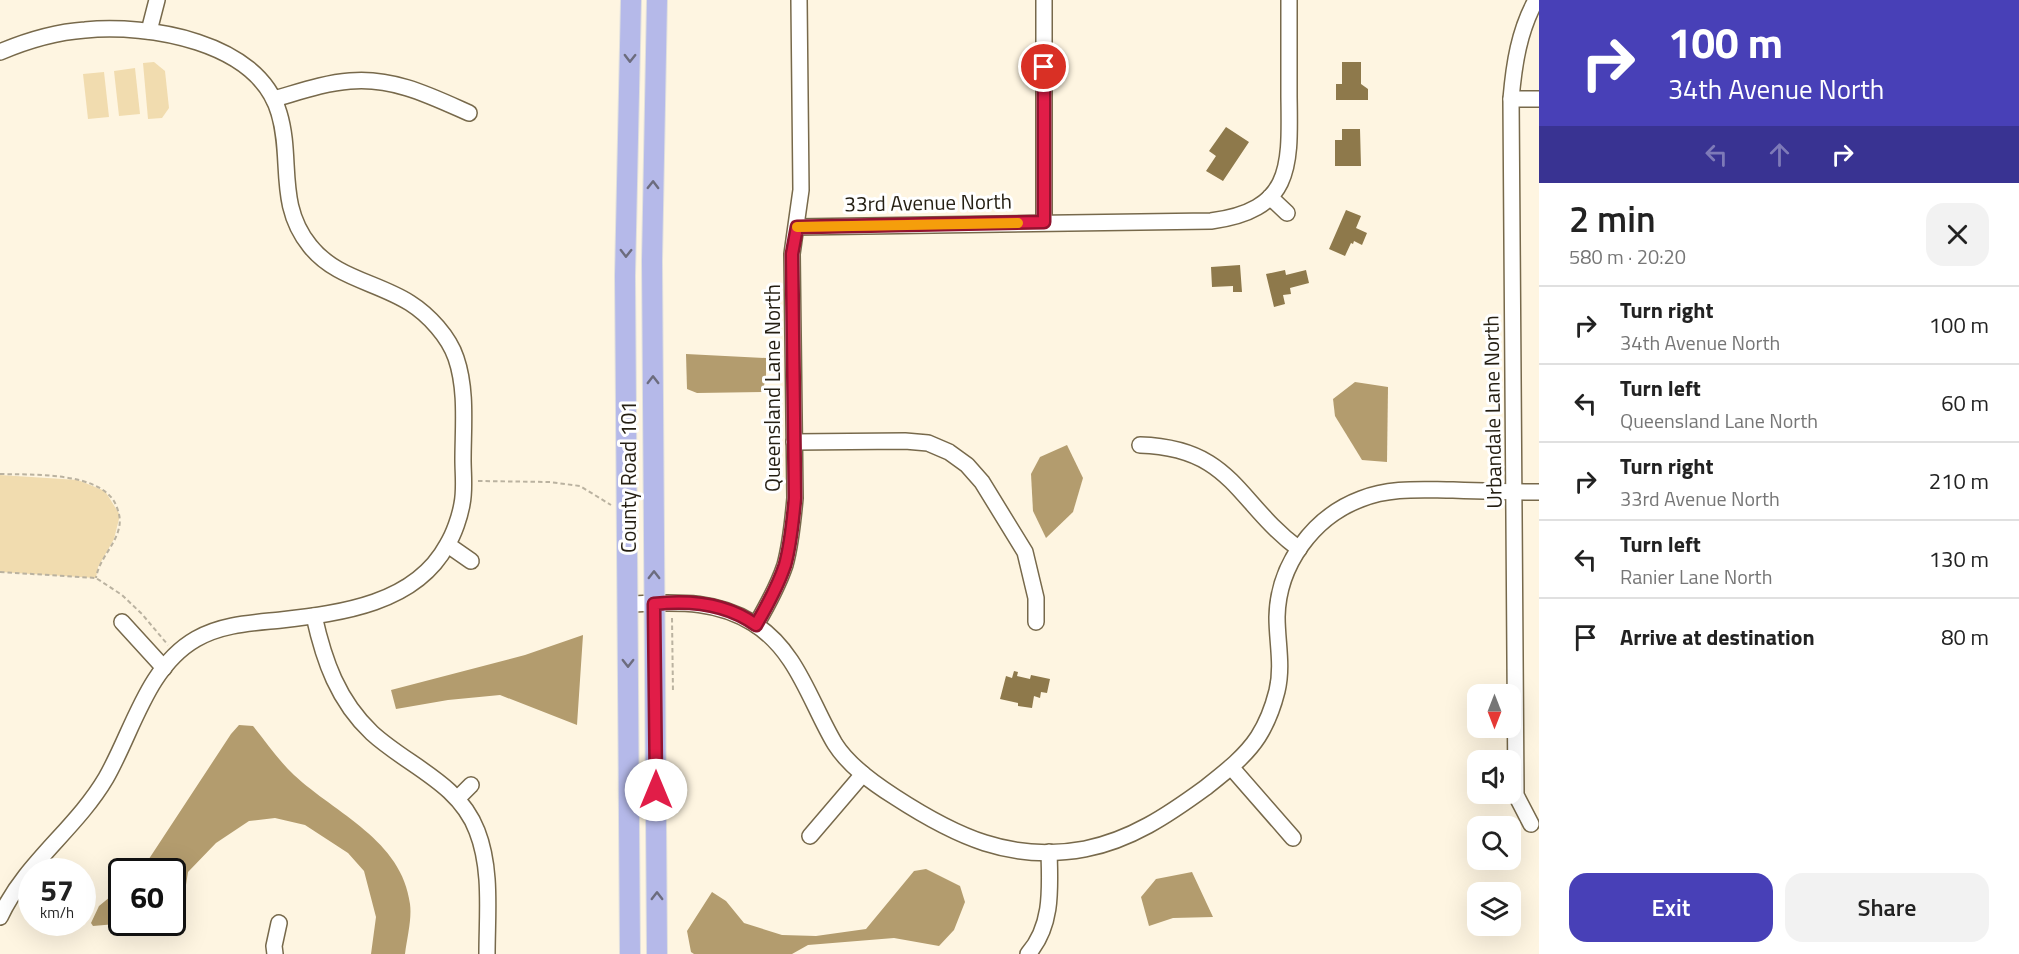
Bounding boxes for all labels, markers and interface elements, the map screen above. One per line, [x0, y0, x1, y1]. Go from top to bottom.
text: 100 m [1668, 10, 1783, 74]
icon: right [1569, 24, 1647, 102]
pin [1018, 41, 1069, 92]
icon: arrive [1027, 50, 1060, 83]
one-way arrow [623, 54, 636, 63]
text: 34th Avenue North [1668, 68, 1884, 109]
icon: left [1700, 138, 1733, 171]
icon: ahead [1763, 138, 1796, 171]
icon: right [1826, 138, 1859, 171]
one-way arrow [647, 180, 659, 189]
street label: 33rd Avenue North [844, 185, 1012, 219]
text: 2 min [1569, 191, 1656, 246]
button: close [1926, 203, 1989, 266]
text: 580 m · 20:20 [1569, 241, 1686, 272]
one-way arrow [619, 249, 632, 258]
street label: Queensland Lane North [756, 284, 788, 492]
text: Turn right [1620, 293, 1714, 327]
text: 100 m [1929, 308, 1989, 342]
icon: right [1569, 309, 1602, 342]
street label: Urbandale Lane North [1474, 315, 1510, 509]
text: 34th Avenue North [1620, 327, 1780, 358]
text: Turn left [1620, 371, 1701, 405]
one-way arrow [646, 375, 659, 384]
text: 60 m [1941, 386, 1989, 420]
icon: left [1569, 387, 1602, 420]
street label: County Road 101 [612, 401, 644, 553]
text: Queensland Lane North [1620, 405, 1818, 436]
text: Turn right [1620, 449, 1714, 483]
text: 210 m [1929, 464, 1989, 498]
icon: right [1569, 465, 1602, 498]
text: 33rd Avenue North [1620, 483, 1780, 514]
text: Turn left [1620, 527, 1701, 561]
text: 130 m [1929, 542, 1989, 576]
icon: left [1569, 543, 1602, 576]
text: Ranier Lane North [1620, 561, 1772, 592]
one-way arrow [648, 570, 660, 579]
text: Arrive at destination [1620, 620, 1815, 654]
text: 80 m [1941, 620, 1989, 654]
icon: arrive [1569, 621, 1602, 654]
one-way arrow [622, 658, 634, 667]
north arrow [1467, 684, 1521, 738]
map controls [1467, 684, 1521, 936]
button: sound [1467, 750, 1521, 804]
position arrow [624, 758, 688, 822]
button: search [1467, 816, 1521, 870]
speed limit sign: 60 [108, 858, 186, 936]
text: 57 [40, 867, 74, 913]
button: Exit [1569, 873, 1773, 942]
button: Share [1785, 873, 1989, 942]
button: layers [1467, 882, 1521, 936]
one-way arrow [650, 891, 663, 900]
text: km/h [40, 901, 74, 924]

